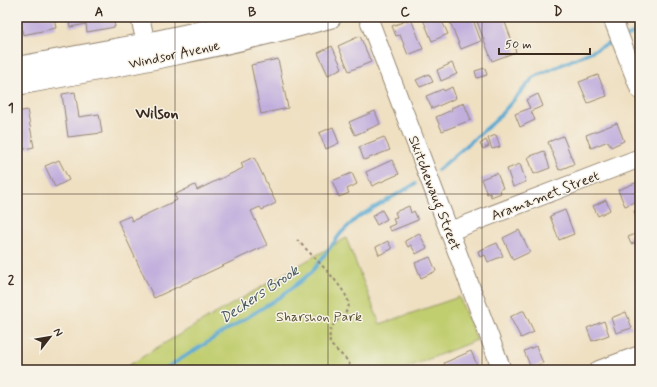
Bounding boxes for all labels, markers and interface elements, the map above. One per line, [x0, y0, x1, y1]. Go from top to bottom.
text: A [95, 4, 103, 21]
text: B [248, 4, 257, 21]
text: C [400, 4, 410, 21]
text: D [554, 4, 563, 21]
scale bar [499, 30, 590, 56]
street label: Windsor Avenue [127, 36, 222, 73]
text: 50 m [505, 37, 532, 53]
text: 1 [8, 100, 14, 117]
district label: Wilson [135, 103, 178, 124]
street label: Skitchewaug Street [402, 133, 464, 254]
street label: Aramamet Street [489, 167, 602, 225]
water label: Deckers Brook [216, 260, 304, 329]
text: 2 [8, 272, 15, 289]
park label: Sharshon Park [276, 308, 362, 326]
north arrow [30, 317, 70, 357]
text: N [50, 326, 66, 339]

